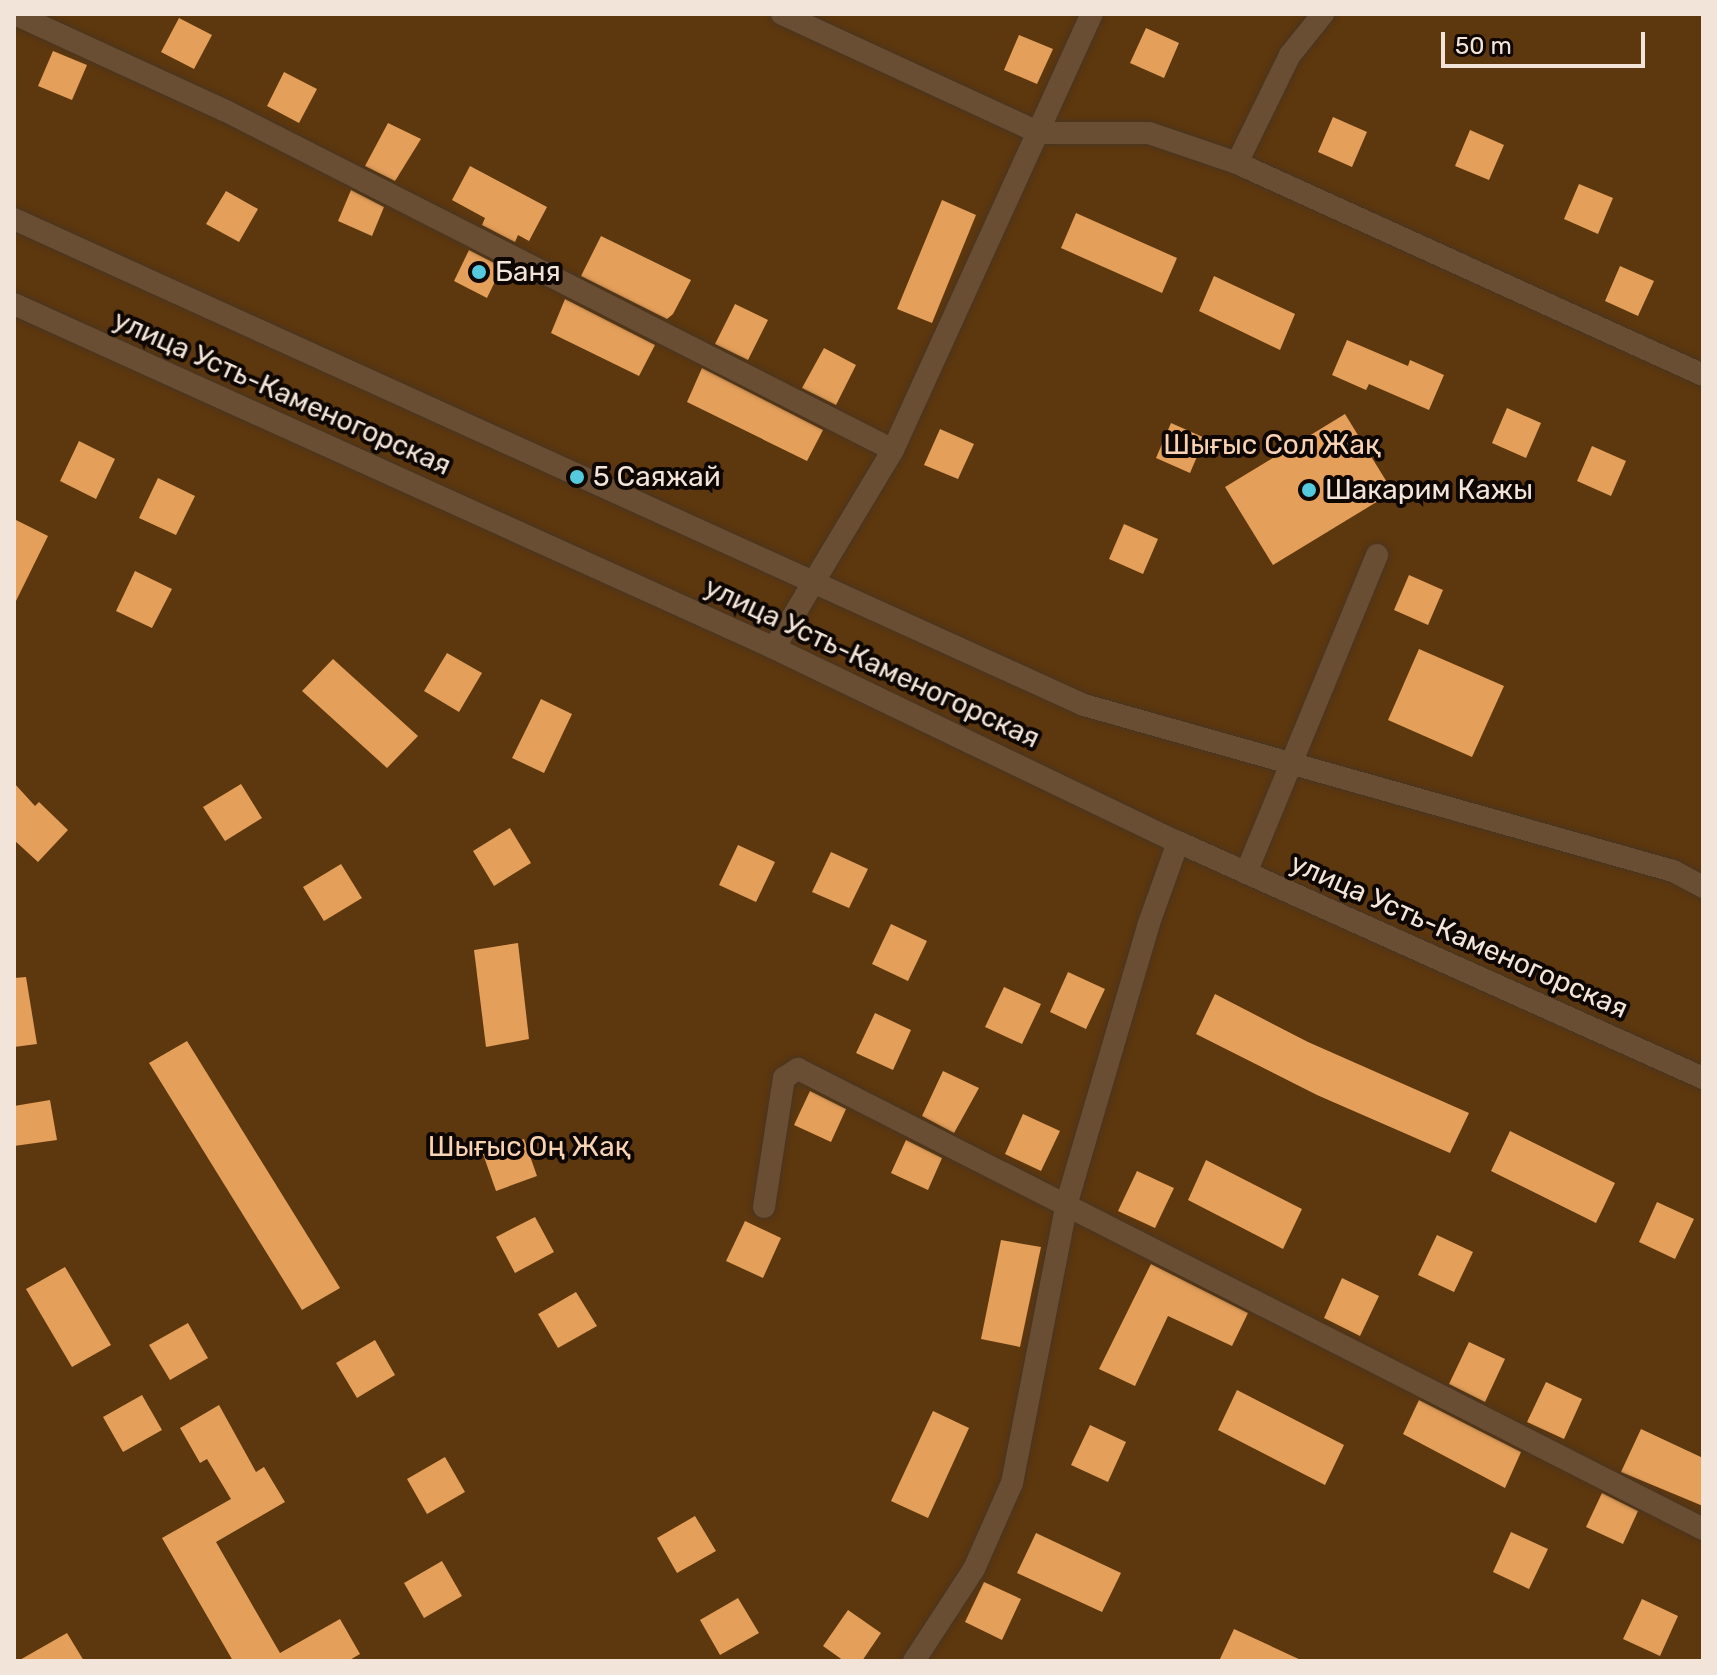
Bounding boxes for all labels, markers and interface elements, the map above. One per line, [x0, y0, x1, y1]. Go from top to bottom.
scale bar [1445, 16, 1649, 66]
text: 50 m [1455, 32, 1512, 60]
place label: Баня [495, 255, 561, 289]
marker: Баня [470, 263, 488, 281]
street label: улица Усть-Каменогорская [108, 303, 456, 483]
park label: Шығыс Сол Жақ [1163, 428, 1381, 462]
place label: 5 Саяжай [593, 460, 721, 494]
marker: 5 Саяжай [568, 468, 586, 486]
place label: Шакарим Кажы [1325, 473, 1533, 507]
marker: Шакарим Кажы [1300, 481, 1318, 499]
street label: улица Усть-Каменогорская [699, 570, 1045, 756]
street label: улица Усть-Каменогорская [1285, 846, 1633, 1026]
park label: Шығыс Оң Жақ [428, 1130, 630, 1164]

